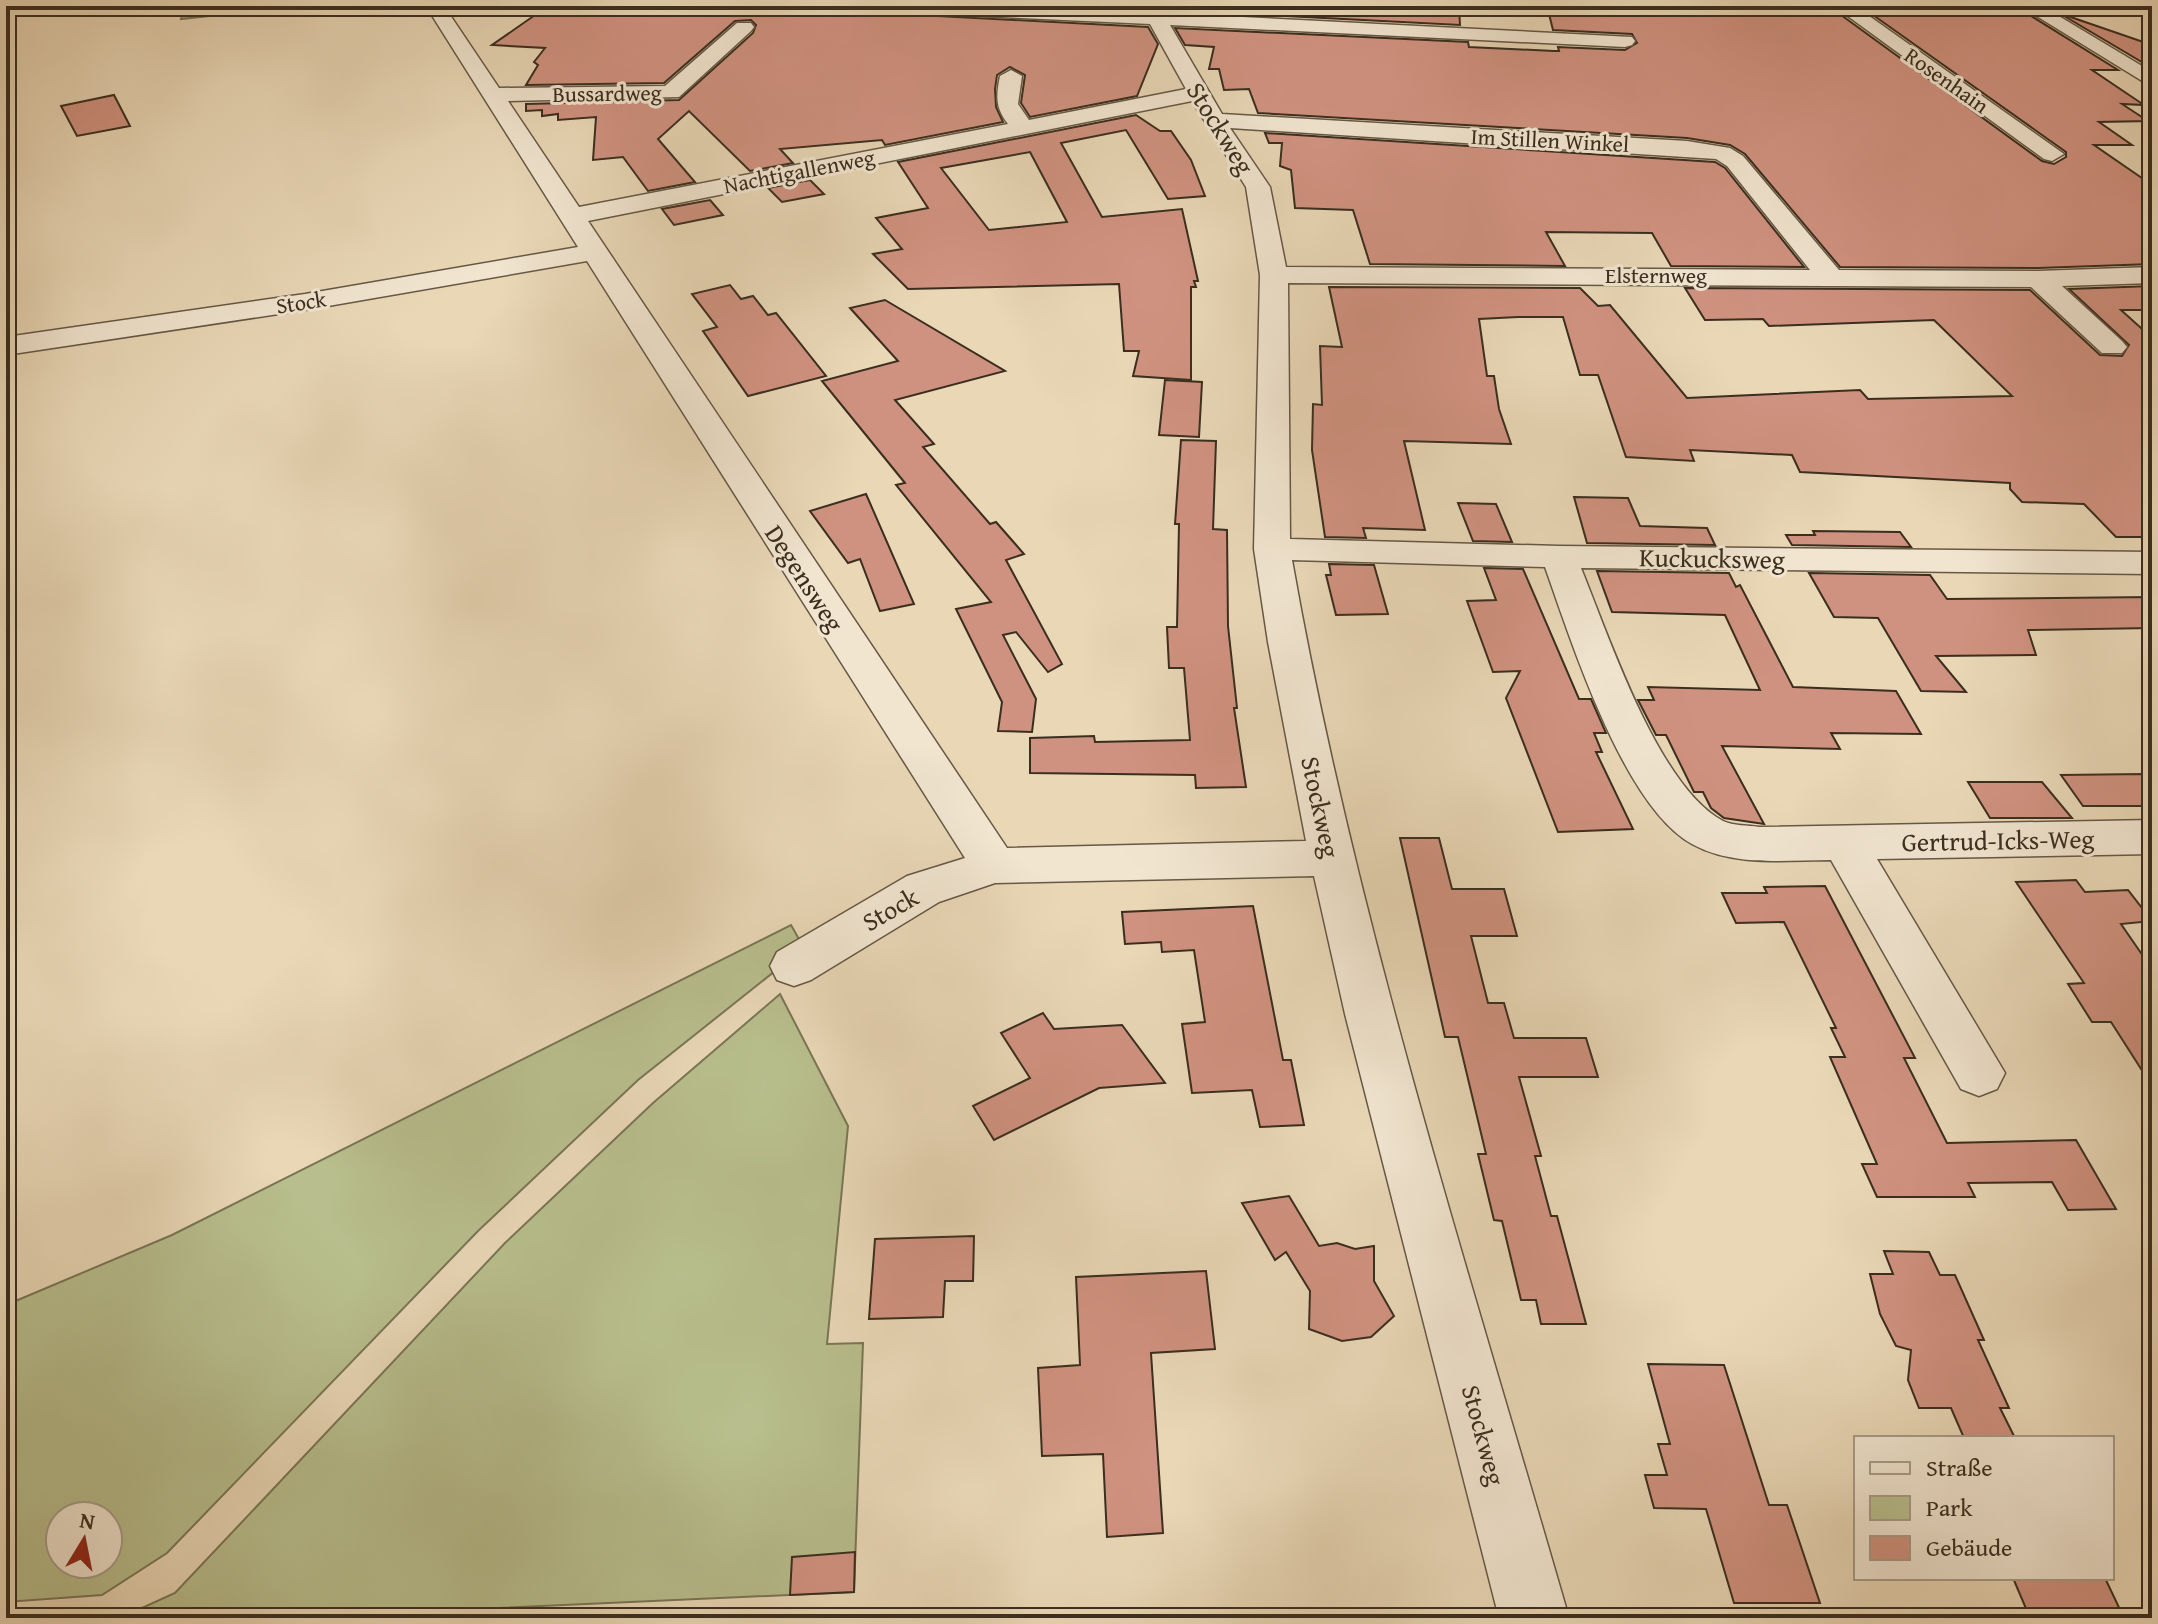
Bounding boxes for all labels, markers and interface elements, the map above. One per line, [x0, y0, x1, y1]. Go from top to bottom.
street label: Rosenhain [1898, 39, 1996, 121]
street label: Stockweg [1177, 74, 1265, 182]
street label: Bussardweg [552, 76, 662, 110]
street label: Im Stillen Winkel [1470, 120, 1630, 160]
street label: Nachtigallenweg [721, 141, 877, 201]
street label: Elsternweg [1605, 259, 1707, 291]
street label: Stock [274, 282, 329, 322]
street label: Degensweg [756, 517, 854, 639]
street label: Kuckucksweg [1639, 537, 1785, 579]
street label: Stockweg [1291, 753, 1351, 861]
street label: Gertrud-Icks-Weg [1901, 819, 2095, 861]
street label: Stock [854, 877, 926, 941]
street label: Stockweg [1452, 1380, 1516, 1490]
legend [1854, 1436, 2114, 1580]
text: Straße [1926, 1450, 1993, 1485]
text: Park [1926, 1490, 1973, 1525]
north arrow [44, 1500, 124, 1580]
text: N [77, 1503, 98, 1537]
text: Gebäude [1926, 1530, 2012, 1565]

